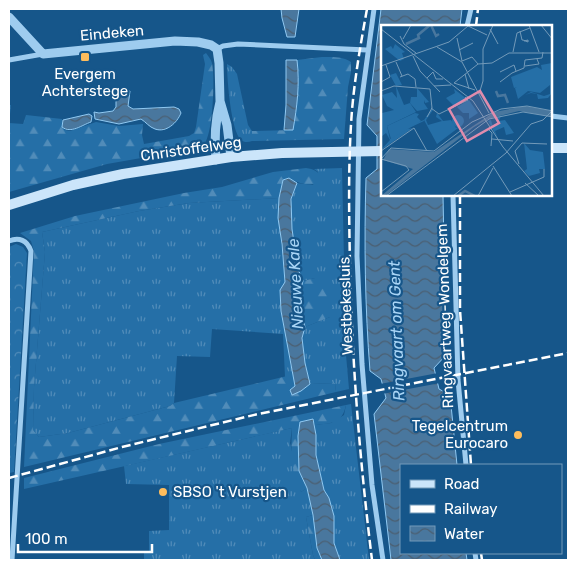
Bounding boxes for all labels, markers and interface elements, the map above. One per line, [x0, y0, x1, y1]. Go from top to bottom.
street label: Eindeken [79, 21, 145, 45]
inset map [381, 25, 552, 196]
marker: Evergem Achterstege [79, 51, 91, 63]
place label: Evergem Achterstege [42, 65, 128, 100]
street label: Christoffelweg [139, 133, 243, 165]
street label: Ringvaartweg-Wondelgem [433, 223, 457, 409]
water label: Nieuwe Kale [284, 238, 307, 330]
street label: Westbekesluis [335, 256, 357, 355]
water label: Ringvaart om Gent [385, 260, 408, 401]
place label: Tegelcentrum Eurocaro [412, 417, 508, 452]
marker: Tegelcentrum Eurocaro [512, 429, 524, 441]
legend [400, 464, 562, 554]
text: Road [444, 475, 480, 493]
place label: SBSO 't Vurstjen [173, 483, 287, 501]
marker: SBSO 't Vurstjen [157, 486, 169, 498]
text: Railway [444, 500, 498, 518]
scale bar [18, 522, 151, 554]
text: Water [444, 525, 484, 543]
text: 100 m [25, 530, 67, 548]

